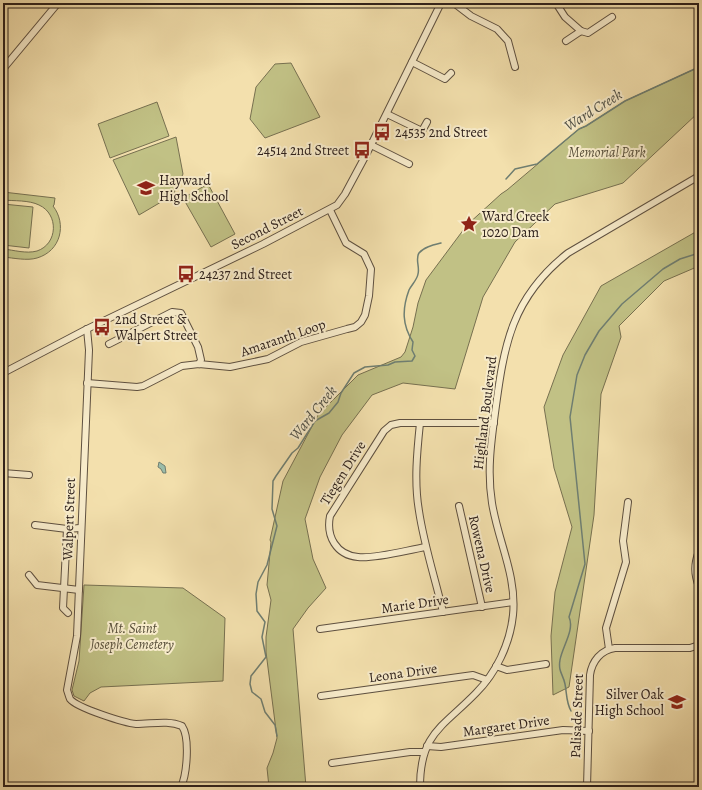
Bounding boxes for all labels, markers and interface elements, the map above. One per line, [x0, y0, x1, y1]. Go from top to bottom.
water label: Ward Creek [560, 84, 626, 136]
bus stop icon: 24535 2nd Street [372, 122, 392, 142]
place label: 24535 2nd Street [395, 123, 488, 142]
bus stop icon: 24514 2nd Street [352, 140, 372, 160]
place label: 24514 2nd Street [257, 141, 349, 160]
park label: Memorial Park [568, 143, 646, 162]
place label: Hayward High School [159, 171, 229, 206]
school or university icon: Hayward High School [136, 178, 156, 198]
street label: Second Street [228, 202, 307, 254]
place label: Ward Creek 1020 Dam [481, 207, 549, 242]
place icon: Ward Creek 1020 Dam [459, 214, 479, 234]
bus stop icon: 24237 2nd Street [176, 264, 196, 284]
place label: 24237 2nd Street [199, 265, 293, 284]
place label: 2nd Street & Walpert Street [114, 310, 198, 345]
street label: Amaranth Loop [237, 315, 328, 362]
bus stop icon: 2nd Street & Walpert Street [92, 317, 112, 337]
street label: Highland Boulevard [469, 355, 501, 471]
water label: Ward Creek [285, 381, 341, 445]
street label: Tiegen Drive [316, 437, 370, 509]
street label: Walpert Street [58, 477, 80, 562]
street label: Rowena Drive [464, 513, 500, 595]
street label: Marie Drive [380, 590, 450, 618]
park label: Mt. Saint Joseph Cemetery [89, 619, 174, 654]
street label: Leona Drive [368, 659, 438, 687]
street label: Palisade Street [566, 673, 588, 759]
place label: Silver Oak High School [594, 685, 665, 720]
school or university icon: Silver Oak High School [667, 692, 687, 712]
street label: Margaret Drive [461, 711, 551, 741]

